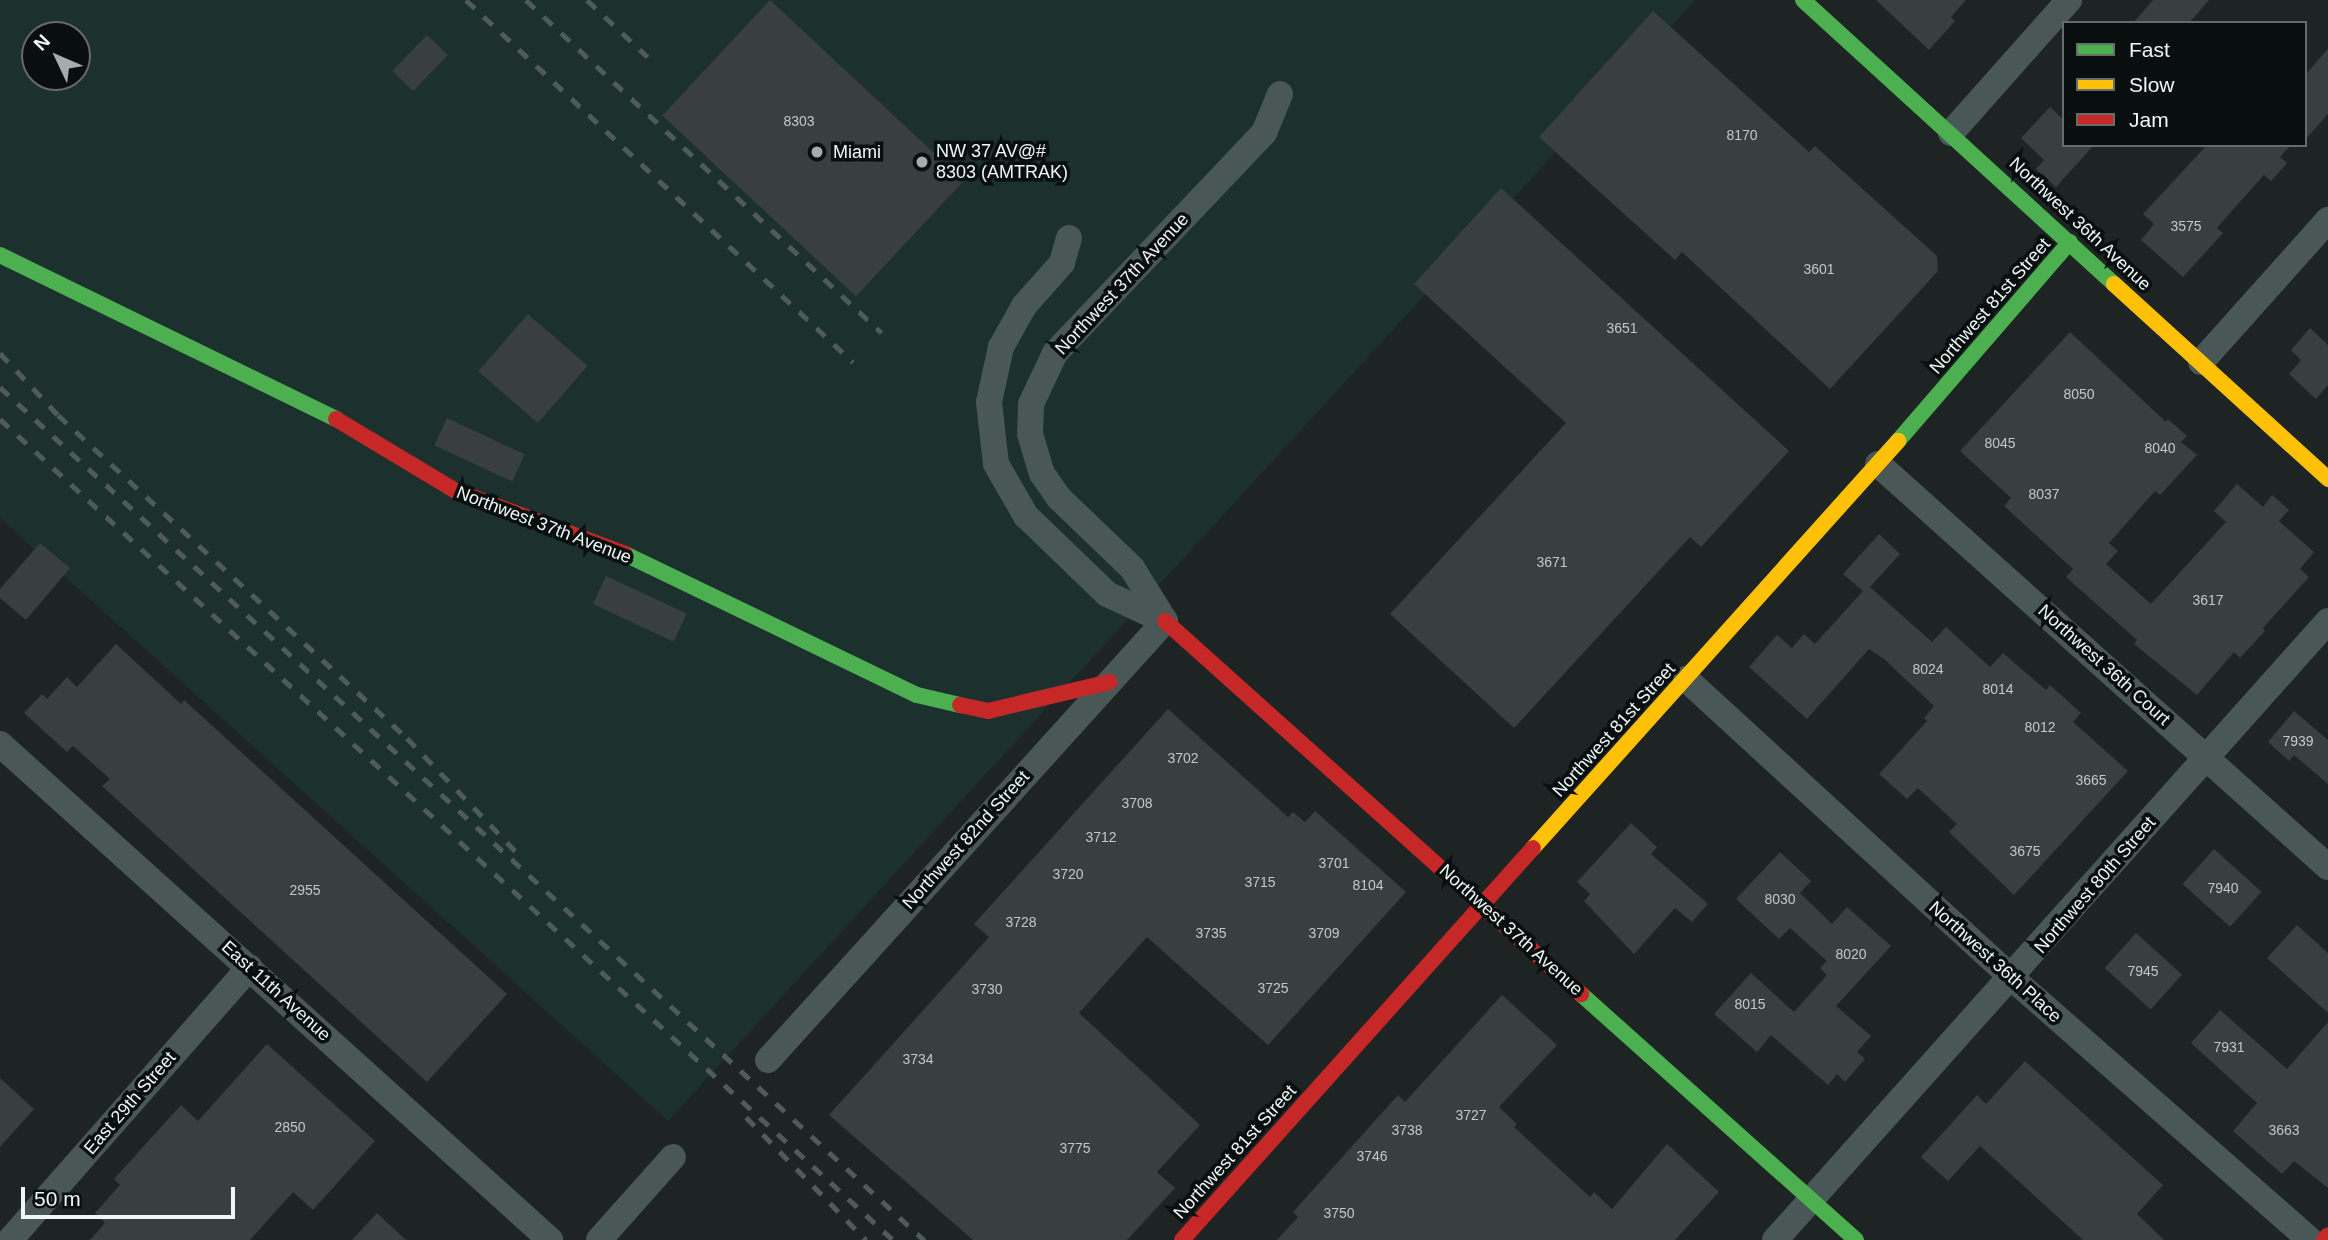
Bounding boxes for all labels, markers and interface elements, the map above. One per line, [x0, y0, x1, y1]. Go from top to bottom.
north arrow [21, 21, 91, 91]
legend [2062, 21, 2307, 147]
text: N [30, 30, 54, 55]
text: Fast [2129, 38, 2170, 61]
text: Slow [2129, 73, 2175, 96]
text: Jam [2129, 108, 2169, 131]
house number: 8303 [783, 113, 815, 129]
house number: 8170 [1726, 127, 1758, 143]
place label: Miami [833, 141, 881, 163]
place label: NW 37 AV@# 8303 (AMTRAK) [936, 141, 1068, 184]
marker: Miami [807, 142, 827, 162]
street label: Northwest 36th Avenue [2004, 152, 2156, 296]
marker: NW 37 AV@# 8303 (AMTRAK) [914, 154, 930, 170]
street label: Northwest 37th Avenue [1050, 208, 1194, 360]
house number: 3575 [2170, 218, 2202, 234]
street label: Northwest 81st Street [1925, 234, 2055, 378]
house number: 3601 [1803, 261, 1835, 277]
house number: 3651 [1606, 320, 1638, 336]
house number: 8050 [2063, 386, 2095, 402]
house number: 8045 [1984, 435, 2016, 451]
house number: 8040 [2144, 440, 2176, 456]
street label: Northwest 37th Avenue [453, 481, 635, 569]
house number: 8037 [2028, 486, 2060, 502]
house number: 3671 [1536, 554, 1568, 570]
house number: 3617 [2192, 592, 2224, 608]
street label: Northwest 36th Court [2034, 600, 2174, 730]
street label: Northwest 81st Street [1548, 658, 1680, 802]
house number: 8024 [1912, 661, 1944, 677]
house number: 8014 [1982, 681, 2014, 697]
house number: 8012 [2024, 719, 2056, 735]
house number: 7939 [2282, 733, 2314, 749]
house number: 3702 [1167, 750, 1199, 766]
street label: Northwest 82nd Street [898, 766, 1034, 914]
house number: 3665 [2075, 772, 2107, 788]
house number: 3708 [1121, 795, 1153, 811]
street label: Northwest 80th Street [2030, 812, 2160, 958]
house number: 3712 [1085, 829, 1117, 845]
house number: 3675 [2009, 843, 2041, 859]
house number: 3701 [1318, 855, 1350, 871]
street label: Northwest 37th Avenue [1434, 859, 1588, 1001]
house number: 3720 [1052, 866, 1084, 882]
house number: 3715 [1244, 874, 1276, 890]
house number: 8104 [1352, 877, 1384, 893]
house number: 7940 [2207, 880, 2239, 896]
house number: 2955 [289, 882, 321, 898]
house number: 8030 [1764, 891, 1796, 907]
street label: Northwest 36th Place [1924, 897, 2066, 1027]
house number: 3728 [1005, 914, 1037, 930]
house number: 3735 [1195, 925, 1227, 941]
house number: 3709 [1308, 925, 1340, 941]
street label: East 11th Avenue [217, 936, 335, 1046]
house number: 8020 [1835, 946, 1867, 962]
house number: 7945 [2127, 963, 2159, 979]
house number: 3725 [1257, 980, 1289, 996]
house number: 3730 [971, 981, 1003, 997]
house number: 8015 [1734, 996, 1766, 1012]
house number: 7931 [2213, 1039, 2245, 1055]
street label: East 29th Street [80, 1047, 180, 1159]
house number: 3734 [902, 1051, 934, 1067]
street label: Northwest 81st Street [1169, 1080, 1301, 1224]
house number: 3727 [1455, 1107, 1487, 1123]
house number: 2850 [274, 1119, 306, 1135]
house number: 3738 [1391, 1122, 1423, 1138]
house number: 3663 [2268, 1122, 2300, 1138]
house number: 3775 [1059, 1140, 1091, 1156]
house number: 3746 [1356, 1148, 1388, 1164]
scale bar [24, 1174, 238, 1218]
text: 50 m [34, 1187, 81, 1210]
house number: 3750 [1323, 1205, 1355, 1221]

